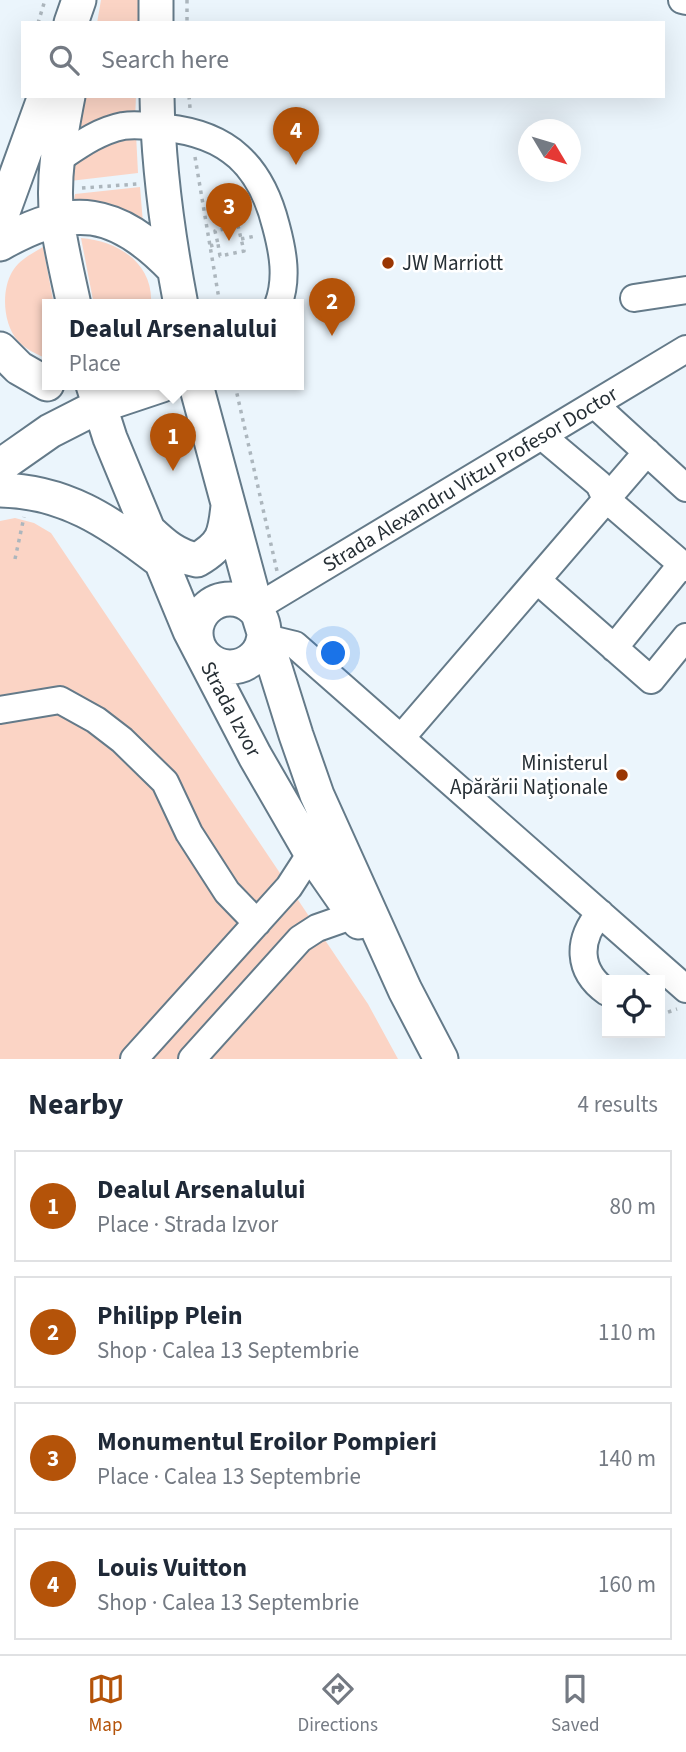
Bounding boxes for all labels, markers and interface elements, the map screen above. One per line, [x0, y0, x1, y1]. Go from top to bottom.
search box [21, 21, 665, 98]
icon: search [45, 41, 83, 79]
text: Search here [101, 41, 229, 78]
pin: 4 [273, 107, 319, 165]
north arrow [518, 119, 581, 182]
pin: 3 [206, 183, 252, 241]
place label: JW Marriott [402, 248, 503, 278]
marker: JW Marriott [380, 255, 396, 271]
pin: 2 [309, 278, 355, 336]
popup [42, 299, 304, 390]
text: Dealul Arsenalului [69, 310, 277, 347]
text: Place [69, 347, 121, 380]
street label: Strada Alexandru Vitzu Profesor Doctor [317, 378, 624, 579]
pin: 1 [150, 413, 196, 471]
your location [316, 636, 350, 670]
street label: Strada Izvor [193, 656, 269, 763]
place label: Ministerul Apărării Naţionale [450, 748, 608, 802]
marker: Ministerul Apărării Naţionale [614, 767, 630, 783]
map controls [602, 975, 665, 1038]
button: locate [602, 975, 665, 1038]
text: Nearby [28, 1083, 123, 1126]
text: 4 results [578, 1088, 658, 1121]
text: Dealul Arsenalului [97, 1171, 305, 1208]
text: 1 [47, 1190, 59, 1223]
text: 80 m [609, 1190, 656, 1223]
text: Place · Strada Izvor [97, 1208, 278, 1241]
text: Philipp Plein [97, 1297, 243, 1334]
text: 2 [47, 1316, 59, 1349]
text: 110 m [598, 1316, 656, 1349]
text: Shop · Calea 13 Septembrie [97, 1334, 359, 1367]
text: Monumentul Eroilor Pompieri [97, 1423, 437, 1460]
text: 3 [47, 1442, 59, 1475]
text: 140 m [598, 1442, 656, 1475]
text: Place · Calea 13 Septembrie [97, 1460, 361, 1493]
text: Louis Vuitton [97, 1549, 247, 1586]
text: 4 [47, 1568, 59, 1601]
text: 160 m [598, 1568, 656, 1601]
text: Shop · Calea 13 Septembrie [97, 1586, 359, 1619]
tab: Map [87, 1670, 125, 1739]
tab: Directions [298, 1670, 378, 1739]
tab: Saved [551, 1670, 599, 1739]

